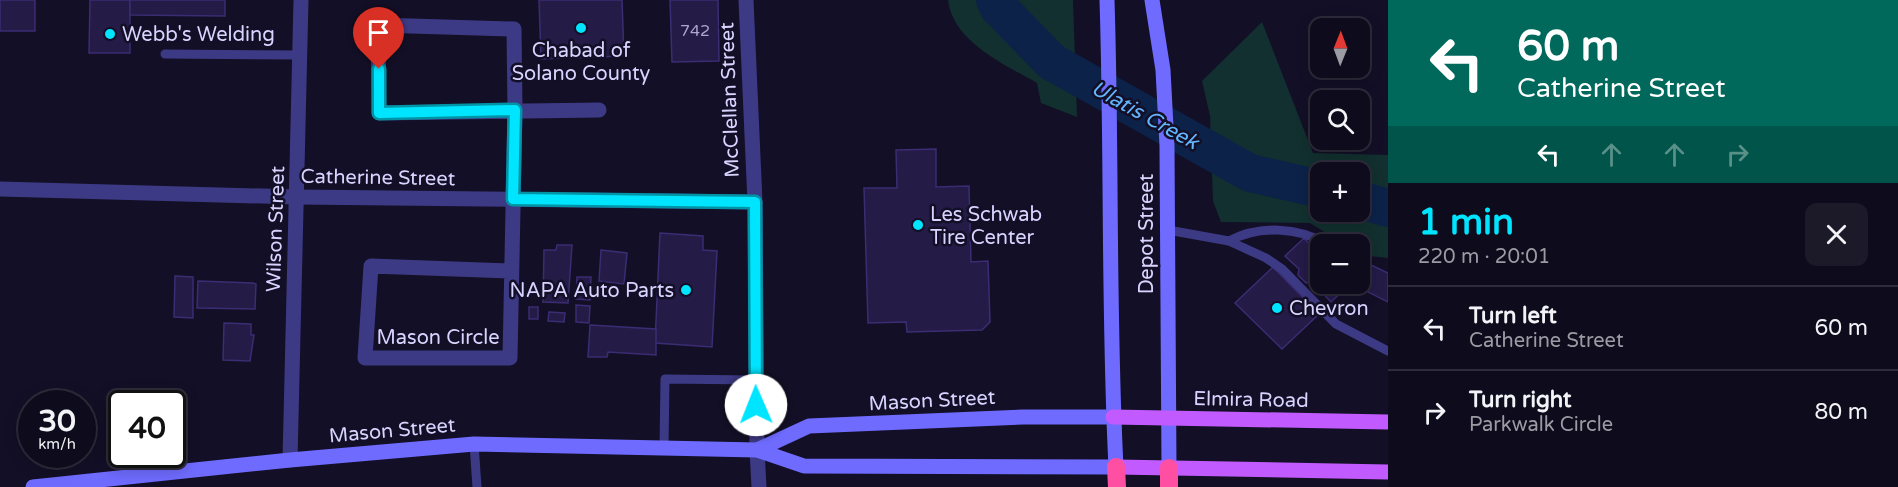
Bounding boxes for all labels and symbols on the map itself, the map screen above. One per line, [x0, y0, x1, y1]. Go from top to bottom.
pin [353, 7, 404, 69]
north arrow [1310, 18, 1370, 78]
marker: Chabad of Solano County [574, 21, 588, 35]
house number: 742 [680, 21, 710, 41]
street label: McClellan Street [715, 22, 745, 178]
place label: Webb's Welding [122, 23, 275, 47]
marker: Webb's Welding [103, 27, 117, 41]
place label: Chabad of Solano County [512, 39, 650, 86]
water label: Ulatis Creek [1087, 76, 1204, 156]
street label: Wilson Street [262, 165, 290, 293]
street label: Catherine Street [301, 165, 456, 191]
street label: Depot Street [1135, 173, 1159, 294]
place label: Les Schwab Tire Center [930, 203, 1042, 250]
marker: Les Schwab Tire Center [911, 218, 925, 232]
place label: NAPA Auto Parts [510, 279, 674, 303]
marker: NAPA Auto Parts [679, 283, 693, 297]
place label: Chevron [1289, 297, 1369, 321]
marker: Chevron [1270, 301, 1284, 315]
street label: Mason Circle [377, 326, 499, 350]
position arrow [724, 373, 788, 437]
street label: Mason Street [868, 386, 996, 416]
street label: Elmira Road [1193, 387, 1309, 413]
speed limit sign: 40 [108, 390, 186, 468]
street label: Mason Street [328, 413, 457, 448]

